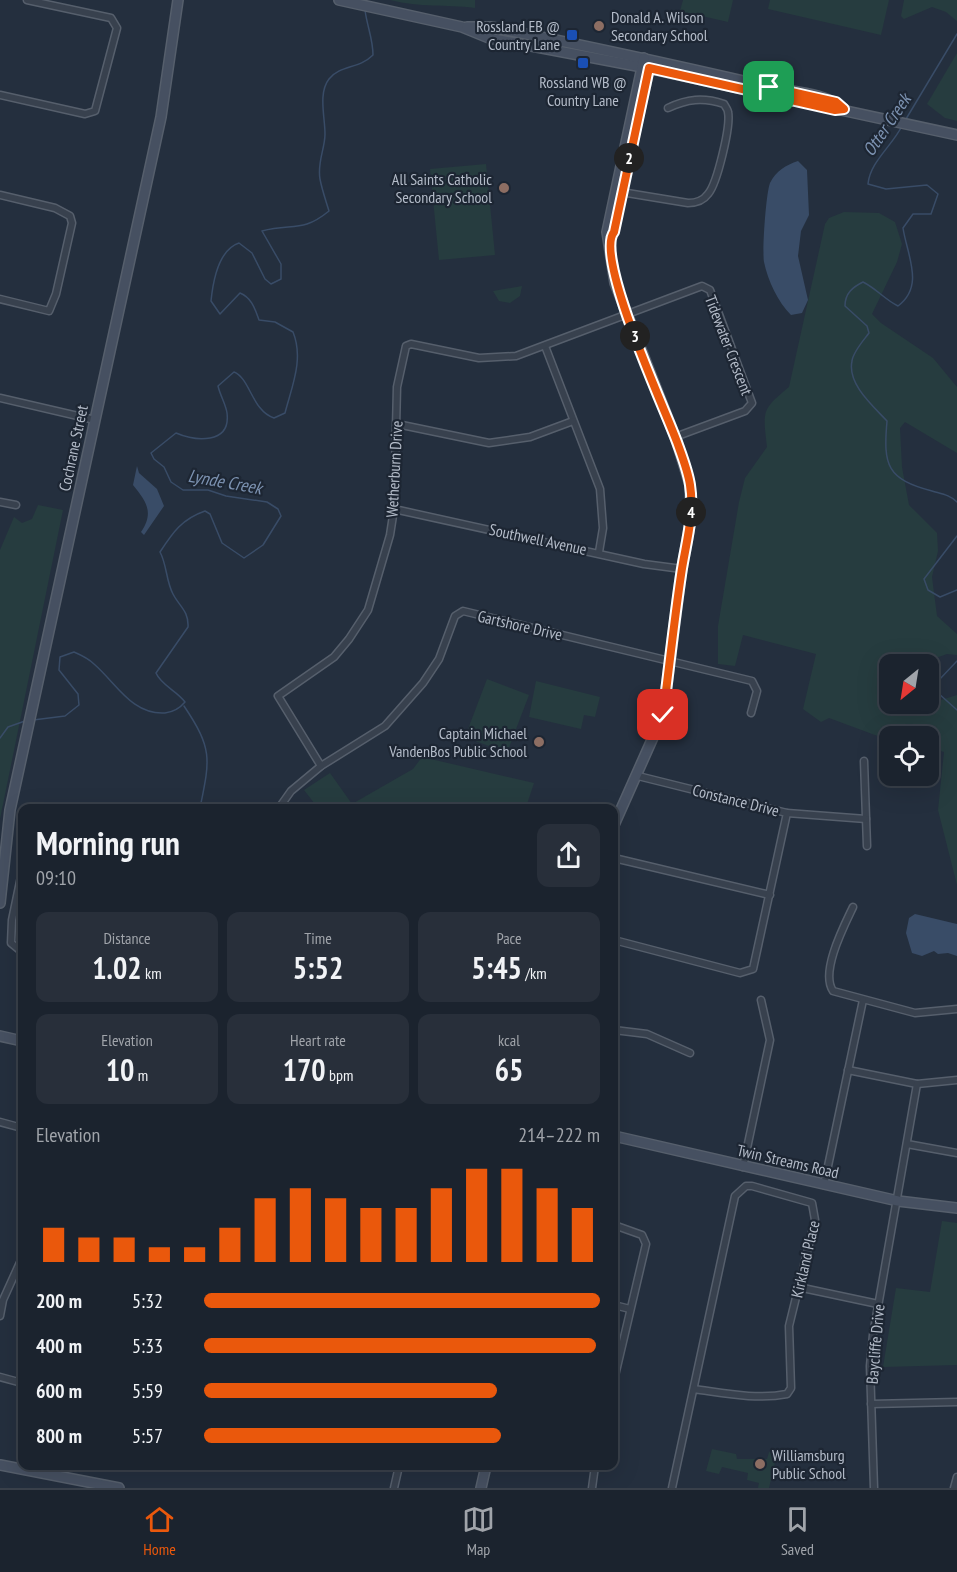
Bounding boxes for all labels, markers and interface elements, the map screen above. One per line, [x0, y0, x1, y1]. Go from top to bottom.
place label: Donald A. Wilson Secondary School [611, 7, 708, 45]
place label: Rossland EB @ Country Lane [476, 16, 560, 54]
marker: Donald A. Wilson Secondary School [592, 19, 606, 33]
marker: Rossland EB @ Country Lane [565, 28, 579, 42]
marker: Rossland WB @ Country Lane [576, 56, 590, 70]
pin [743, 61, 794, 112]
icon: arrive [752, 70, 785, 103]
place label: Rossland WB @ Country Lane [539, 72, 627, 110]
water label: Otter Creek [857, 87, 917, 160]
pin: 2 [614, 143, 644, 173]
text: 2 [625, 148, 633, 168]
place label: All Saints Catholic Secondary School [392, 169, 492, 207]
marker: All Saints Catholic Secondary School [497, 181, 511, 195]
street label: Tidewater Crescent [701, 292, 757, 398]
pin: 3 [620, 321, 650, 351]
text: 3 [631, 326, 639, 346]
street label: Cochrane Street [54, 403, 92, 493]
street label: Wetherburn Drive [381, 420, 407, 518]
water label: Lynde Creek [186, 464, 266, 500]
pin: 4 [676, 497, 706, 527]
text: 4 [687, 502, 695, 522]
street label: Southwell Avenue [488, 519, 588, 559]
street label: Gartshore Drive [476, 606, 564, 644]
north arrow [879, 654, 939, 714]
map controls [879, 654, 939, 786]
pin [637, 689, 688, 740]
icon: check [646, 698, 679, 731]
place label: Captain Michael VandenBos Public School [388, 723, 527, 761]
button: locate [879, 726, 939, 786]
marker: Captain Michael VandenBos Public School [532, 735, 546, 749]
street label: Constance Drive [691, 780, 781, 820]
text: Morning run [36, 821, 180, 864]
button: share [537, 824, 600, 887]
text: 09:10 [36, 865, 76, 891]
text: Distance [103, 928, 151, 948]
text: Time [304, 928, 332, 948]
text: Pace [496, 928, 522, 948]
text: 1.02 [92, 948, 142, 987]
text: 5:52 [293, 948, 343, 987]
text: 5:45 [471, 948, 522, 987]
text: km [142, 963, 162, 983]
text: /km [522, 963, 547, 983]
text: Elevation [101, 1030, 153, 1050]
text: Heart rate [290, 1030, 346, 1050]
text: kcal [498, 1030, 520, 1050]
text: 10 [106, 1050, 134, 1089]
text: 170 [283, 1050, 326, 1089]
text: 65 [495, 1050, 523, 1089]
text: m [134, 1065, 148, 1085]
text: bpm [326, 1065, 353, 1085]
text: Elevation [36, 1122, 100, 1148]
text: 214–222 m [518, 1122, 600, 1148]
street label: Twin Streams Road [735, 1140, 841, 1182]
street label: Kirkland Place [786, 1218, 824, 1300]
text: 200 m [36, 1288, 82, 1314]
text: 5:32 [132, 1288, 163, 1314]
street label: Baycliffe Drive [862, 1303, 888, 1385]
text: 400 m [36, 1333, 82, 1359]
text: 5:33 [132, 1333, 163, 1359]
text: 600 m [36, 1378, 82, 1404]
text: 5:59 [132, 1378, 163, 1404]
text: 800 m [36, 1423, 82, 1449]
text: 5:57 [132, 1423, 163, 1449]
place label: Williamsburg Public School [772, 1445, 846, 1483]
marker: Williamsburg Public School [753, 1457, 767, 1471]
tab: Home [143, 1503, 176, 1559]
tab: Map [462, 1503, 495, 1559]
tab: Saved [781, 1503, 814, 1559]

